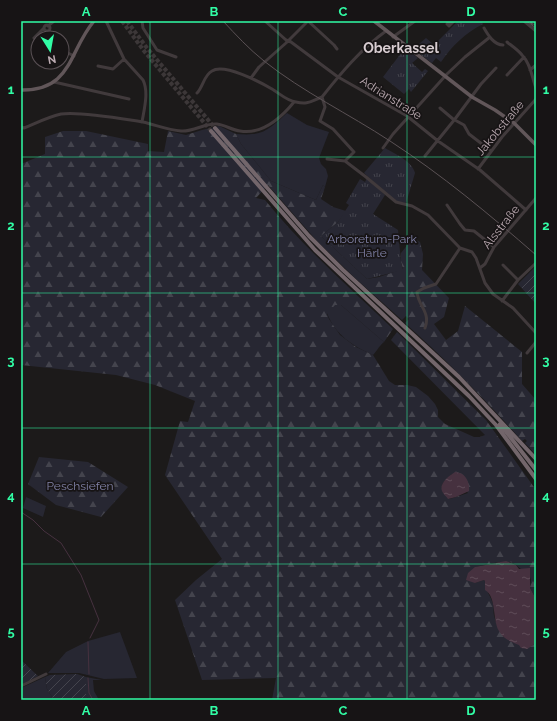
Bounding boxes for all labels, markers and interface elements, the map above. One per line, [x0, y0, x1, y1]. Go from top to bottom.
text: A [82, 4, 91, 19]
text: B [210, 4, 219, 19]
text: C [339, 4, 348, 19]
text: D [466, 4, 476, 19]
north arrow [30, 30, 70, 70]
district label: Oberkassel [363, 40, 439, 56]
text: N [46, 52, 57, 67]
street label: Adrianstraße [358, 74, 424, 122]
text: 1 [8, 82, 15, 97]
text: 1 [543, 82, 550, 97]
street label: Jakobstraße [473, 98, 527, 158]
street label: Alsstraße [480, 202, 522, 252]
text: 2 [7, 218, 15, 233]
text: 2 [542, 218, 550, 233]
park label: Arboretum-Park Härle [327, 232, 417, 260]
text: 3 [7, 353, 15, 368]
text: 3 [542, 353, 550, 368]
park label: Peschsiefen [47, 479, 113, 493]
text: 4 [7, 488, 15, 503]
text: 4 [542, 488, 550, 503]
text: 5 [7, 624, 15, 639]
text: 5 [542, 624, 550, 639]
text: A [82, 703, 91, 718]
text: B [210, 703, 219, 718]
text: C [339, 703, 348, 718]
text: D [466, 703, 476, 718]

